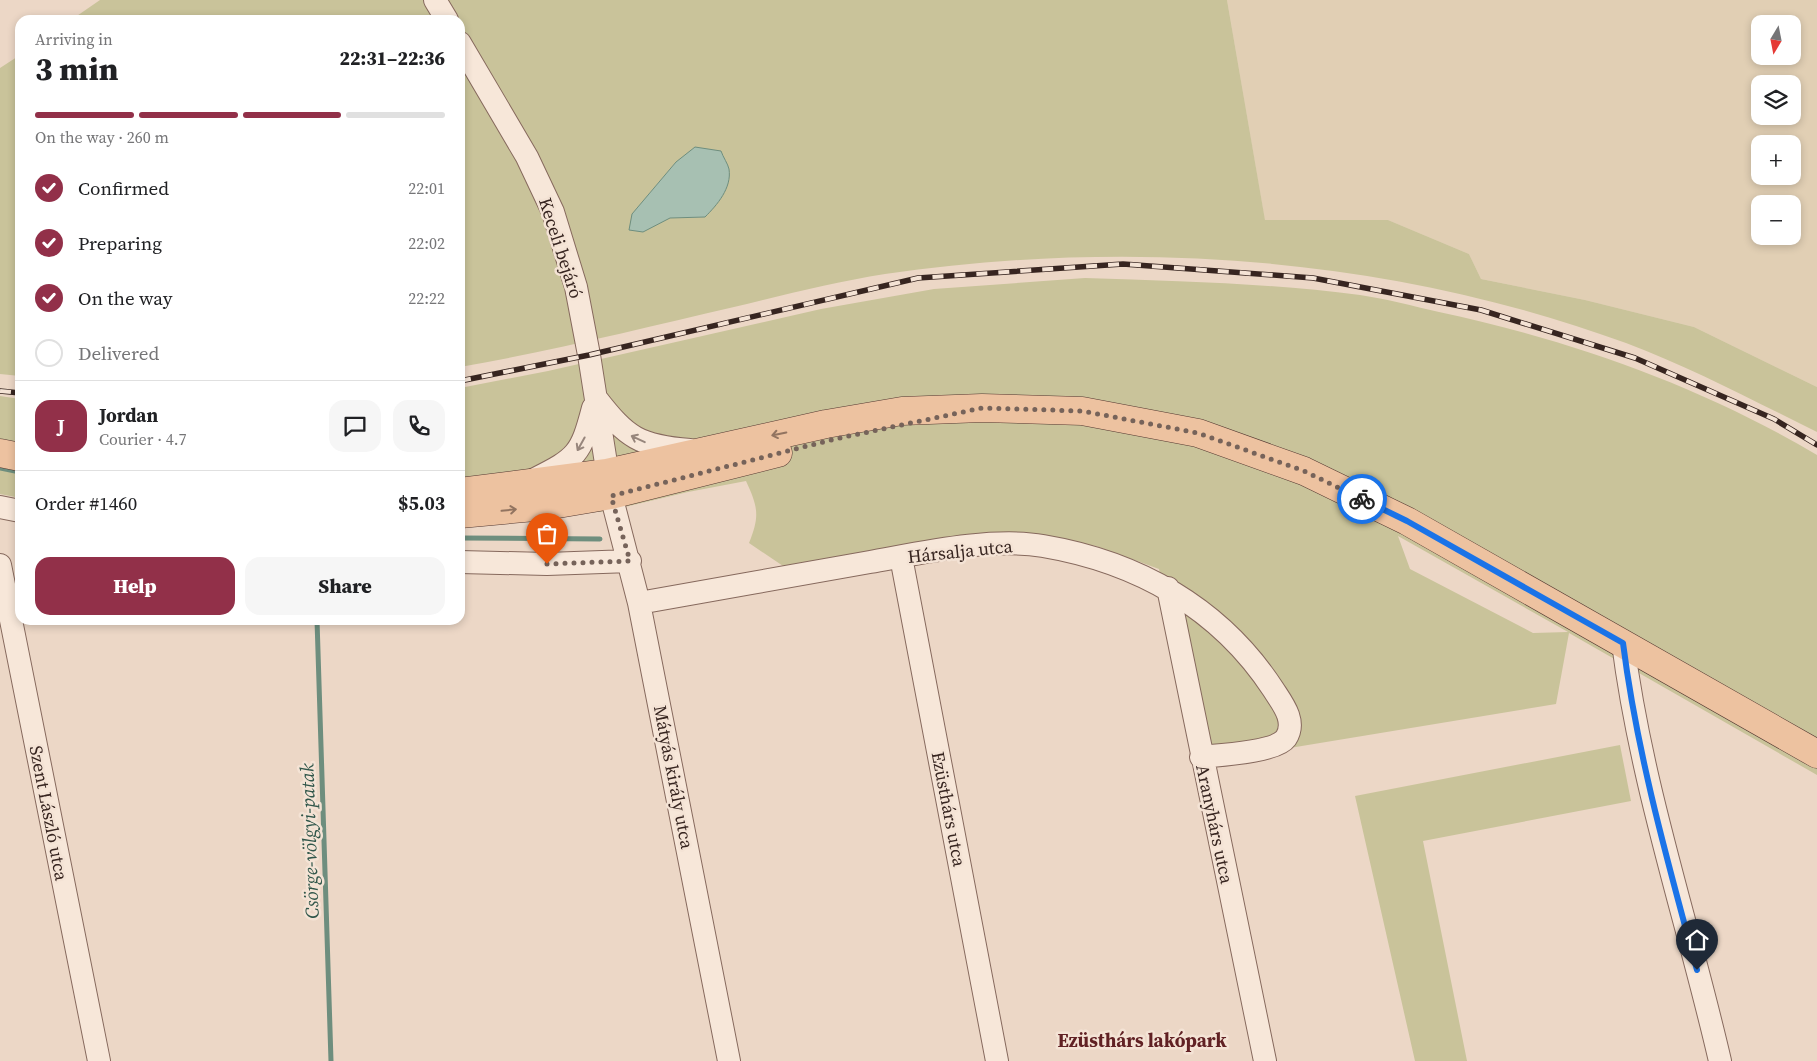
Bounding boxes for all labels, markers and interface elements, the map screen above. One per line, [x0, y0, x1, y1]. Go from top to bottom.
north arrow [1751, 15, 1801, 65]
map controls [1751, 15, 1801, 245]
text: Arriving in [35, 28, 113, 50]
text: 22:31–22:36 [340, 45, 445, 71]
text: 3 min [35, 47, 118, 91]
button: layers [1751, 75, 1801, 125]
text: On the way · 260 m [35, 126, 169, 148]
button: + [1751, 135, 1801, 185]
icon: check [35, 174, 63, 202]
text: Confirmed [78, 175, 169, 201]
text: 22:01 [408, 177, 445, 199]
street label: Keceli bejáró [533, 194, 589, 302]
button: − [1751, 195, 1801, 245]
icon: check [35, 229, 63, 257]
text: Preparing [78, 230, 162, 256]
text: 22:02 [408, 232, 445, 254]
icon: check [35, 284, 63, 312]
text: On the way [78, 285, 173, 311]
text: 22:22 [408, 287, 445, 309]
text: Delivered [78, 340, 159, 366]
button: chat [329, 400, 381, 452]
button: phone [393, 400, 445, 452]
text: Jordan [99, 402, 158, 428]
text: J [57, 413, 65, 439]
text: Courier · 4.7 [99, 428, 187, 450]
one-way arrow [771, 430, 787, 439]
one-way arrow [631, 434, 646, 443]
one-way arrow [576, 436, 586, 450]
courier [1337, 474, 1387, 524]
icon: bike [1348, 485, 1376, 513]
text: Order #1460 [35, 490, 137, 516]
text: $5.03 [398, 490, 445, 516]
one-way arrow [500, 505, 516, 515]
pin [526, 513, 568, 564]
icon: bag [533, 520, 561, 548]
street label: Hársalja utca [906, 533, 1014, 569]
button: Help [35, 557, 235, 615]
button: Share [245, 557, 445, 615]
street label: Mátyás király utca [648, 703, 700, 852]
street label: Szent László utca [24, 743, 75, 883]
street label: Ezüsthárs utca [926, 749, 973, 870]
street label: Aranyhárs utca [1190, 762, 1240, 887]
water label: Csörge-völgyi-patak [293, 763, 325, 919]
pin [1676, 919, 1718, 970]
icon: home [1683, 926, 1711, 954]
district label: Ezüsthárs lakópark [1057, 1027, 1227, 1053]

